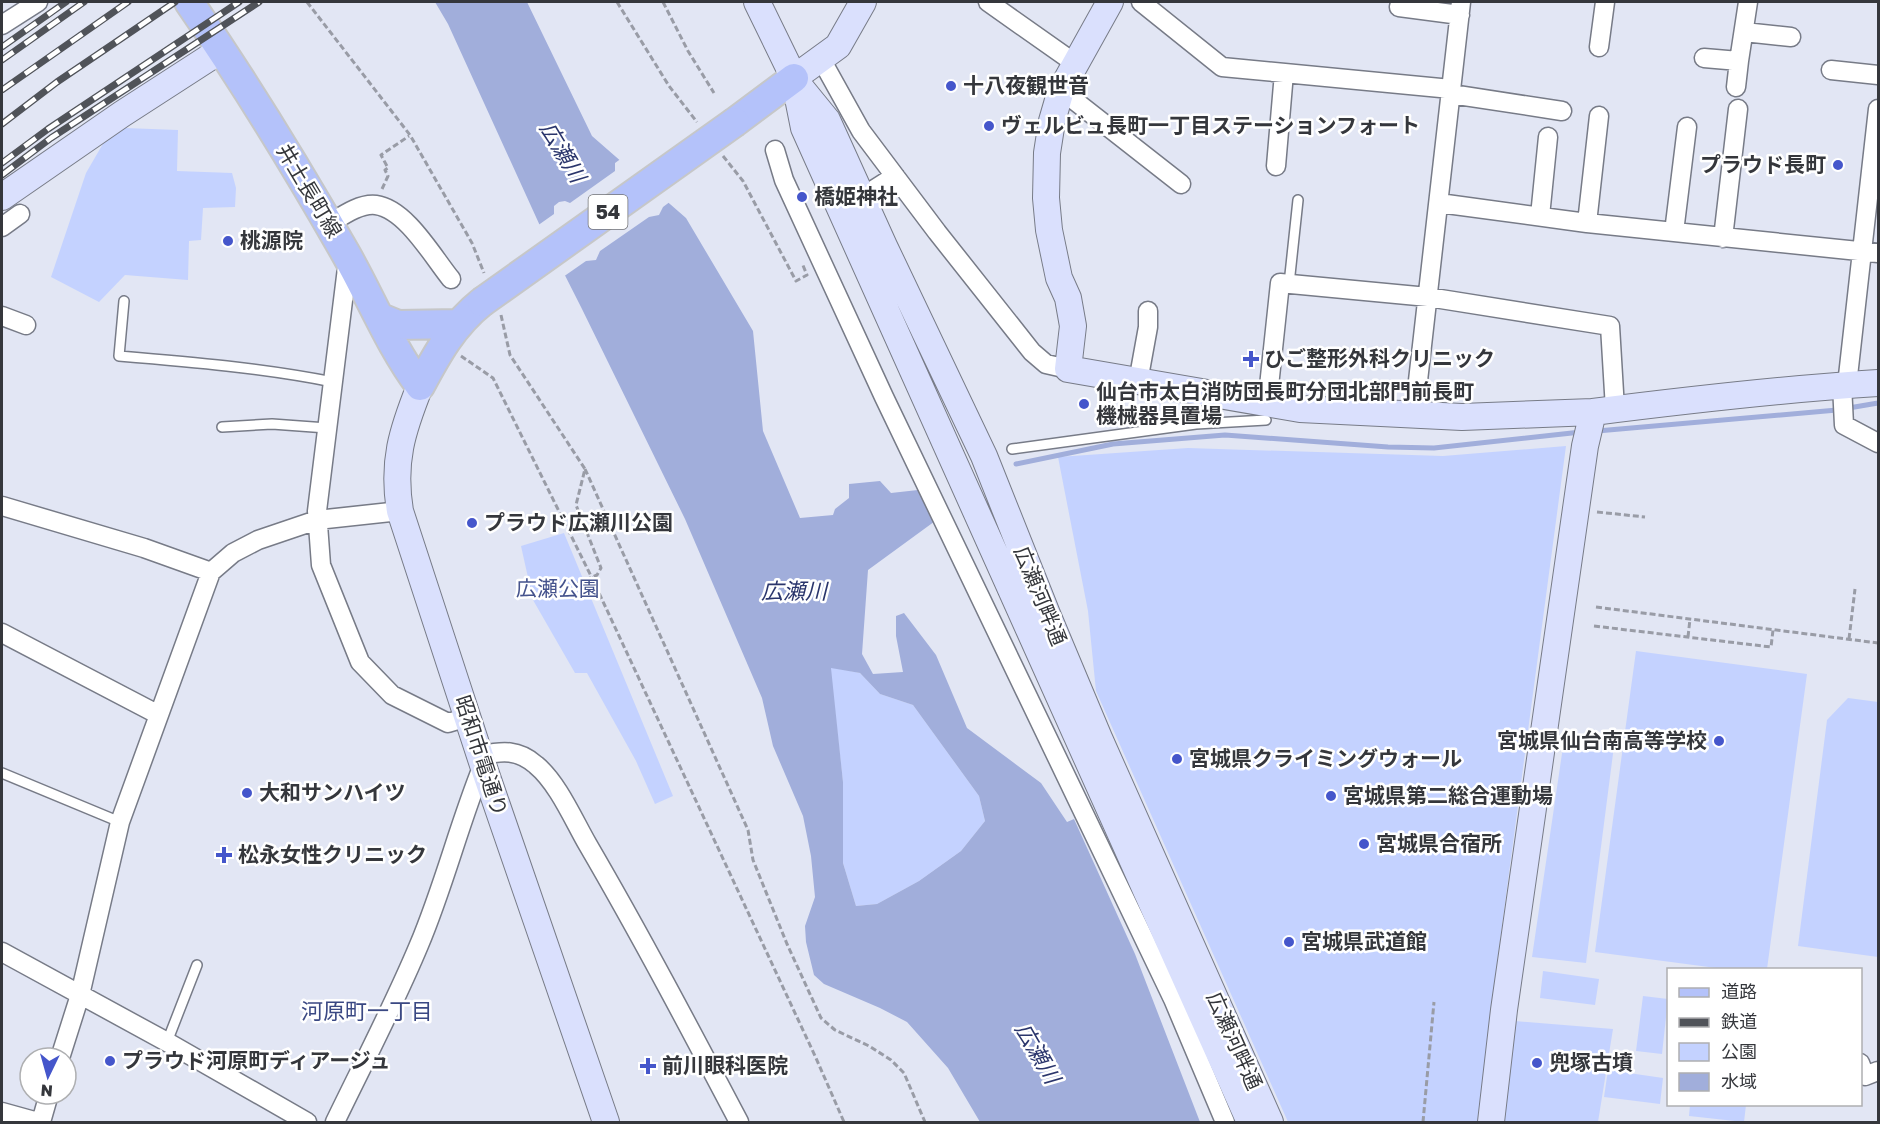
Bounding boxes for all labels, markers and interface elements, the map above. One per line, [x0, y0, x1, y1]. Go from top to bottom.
place label: 十八夜観世音 [963, 72, 1089, 98]
marker: 十八夜観世音 [944, 79, 958, 93]
place label: ヴェルビュ長町一丁目ステーションフォート [1001, 112, 1420, 138]
water label: 広瀬川 [535, 116, 593, 189]
marker: ヴェルビュ長町一丁目ステーションフォート [982, 119, 996, 133]
street label: 井土長町線 [272, 139, 348, 242]
place label: プラウド長町 [1700, 151, 1826, 177]
marker: プラウド長町 [1831, 158, 1845, 172]
place label: 橋姫神社 [814, 183, 898, 209]
marker: 橋姫神社 [795, 190, 809, 204]
road number: 54 [588, 195, 628, 229]
place label: 桃源院 [240, 227, 303, 253]
marker: 桃源院 [221, 234, 235, 248]
place label: ひご整形外科クリニック [1264, 345, 1495, 371]
marker: ひご整形外科クリニック [1242, 350, 1260, 368]
place label: 仙台市太白消防団長町分団北部門前長町 機械器具置場 [1096, 378, 1474, 428]
marker: 仙台市太白消防団長町分団北部門前長町 機械器具置場 [1077, 397, 1091, 411]
place label: プラウド広瀬川公園 [484, 509, 673, 535]
marker: プラウド広瀬川公園 [465, 516, 479, 530]
street label: 広瀬河畔通 [1009, 542, 1073, 649]
park label: 広瀬公園 [516, 575, 600, 601]
water label: 広瀬川 [761, 577, 829, 604]
street label: 昭和市電通り [450, 692, 514, 820]
place label: 宮城県仙台南高等学校 [1497, 727, 1707, 753]
marker: 宮城県仙台南高等学校 [1712, 734, 1726, 748]
place label: 宮城県クライミングウォール [1189, 745, 1462, 771]
marker: 宮城県クライミングウォール [1170, 752, 1184, 766]
place label: 大和サンハイツ [259, 779, 406, 805]
place label: 宮城県第二総合運動場 [1343, 782, 1553, 808]
marker: 大和サンハイツ [240, 786, 254, 800]
marker: 宮城県第二総合運動場 [1324, 789, 1338, 803]
place label: 宮城県合宿所 [1376, 830, 1502, 856]
marker: 宮城県合宿所 [1357, 837, 1371, 851]
place label: 松永女性クリニック [238, 841, 427, 867]
marker: 松永女性クリニック [215, 846, 233, 864]
place label: 宮城県武道館 [1301, 928, 1427, 954]
marker: 宮城県武道館 [1282, 935, 1296, 949]
legend [1667, 968, 1862, 1106]
text: 道路 [1721, 980, 1757, 1002]
street label: 広瀬河畔通 [1202, 987, 1268, 1094]
district label: 河原町一丁目 [301, 997, 433, 1024]
text: 鉄道 [1721, 1010, 1757, 1032]
water label: 広瀬川 [1010, 1017, 1068, 1090]
text: 公園 [1721, 1040, 1757, 1062]
north arrow [18, 1046, 78, 1106]
place label: プラウド河原町ディアージュ [122, 1047, 390, 1073]
place label: 兜塚古墳 [1549, 1049, 1633, 1075]
place label: 前川眼科医院 [662, 1052, 788, 1078]
marker: プラウド河原町ディアージュ [103, 1054, 117, 1068]
marker: 兜塚古墳 [1530, 1056, 1544, 1070]
marker: 前川眼科医院 [639, 1057, 657, 1075]
text: 水域 [1721, 1070, 1757, 1092]
text: N [40, 1080, 54, 1101]

